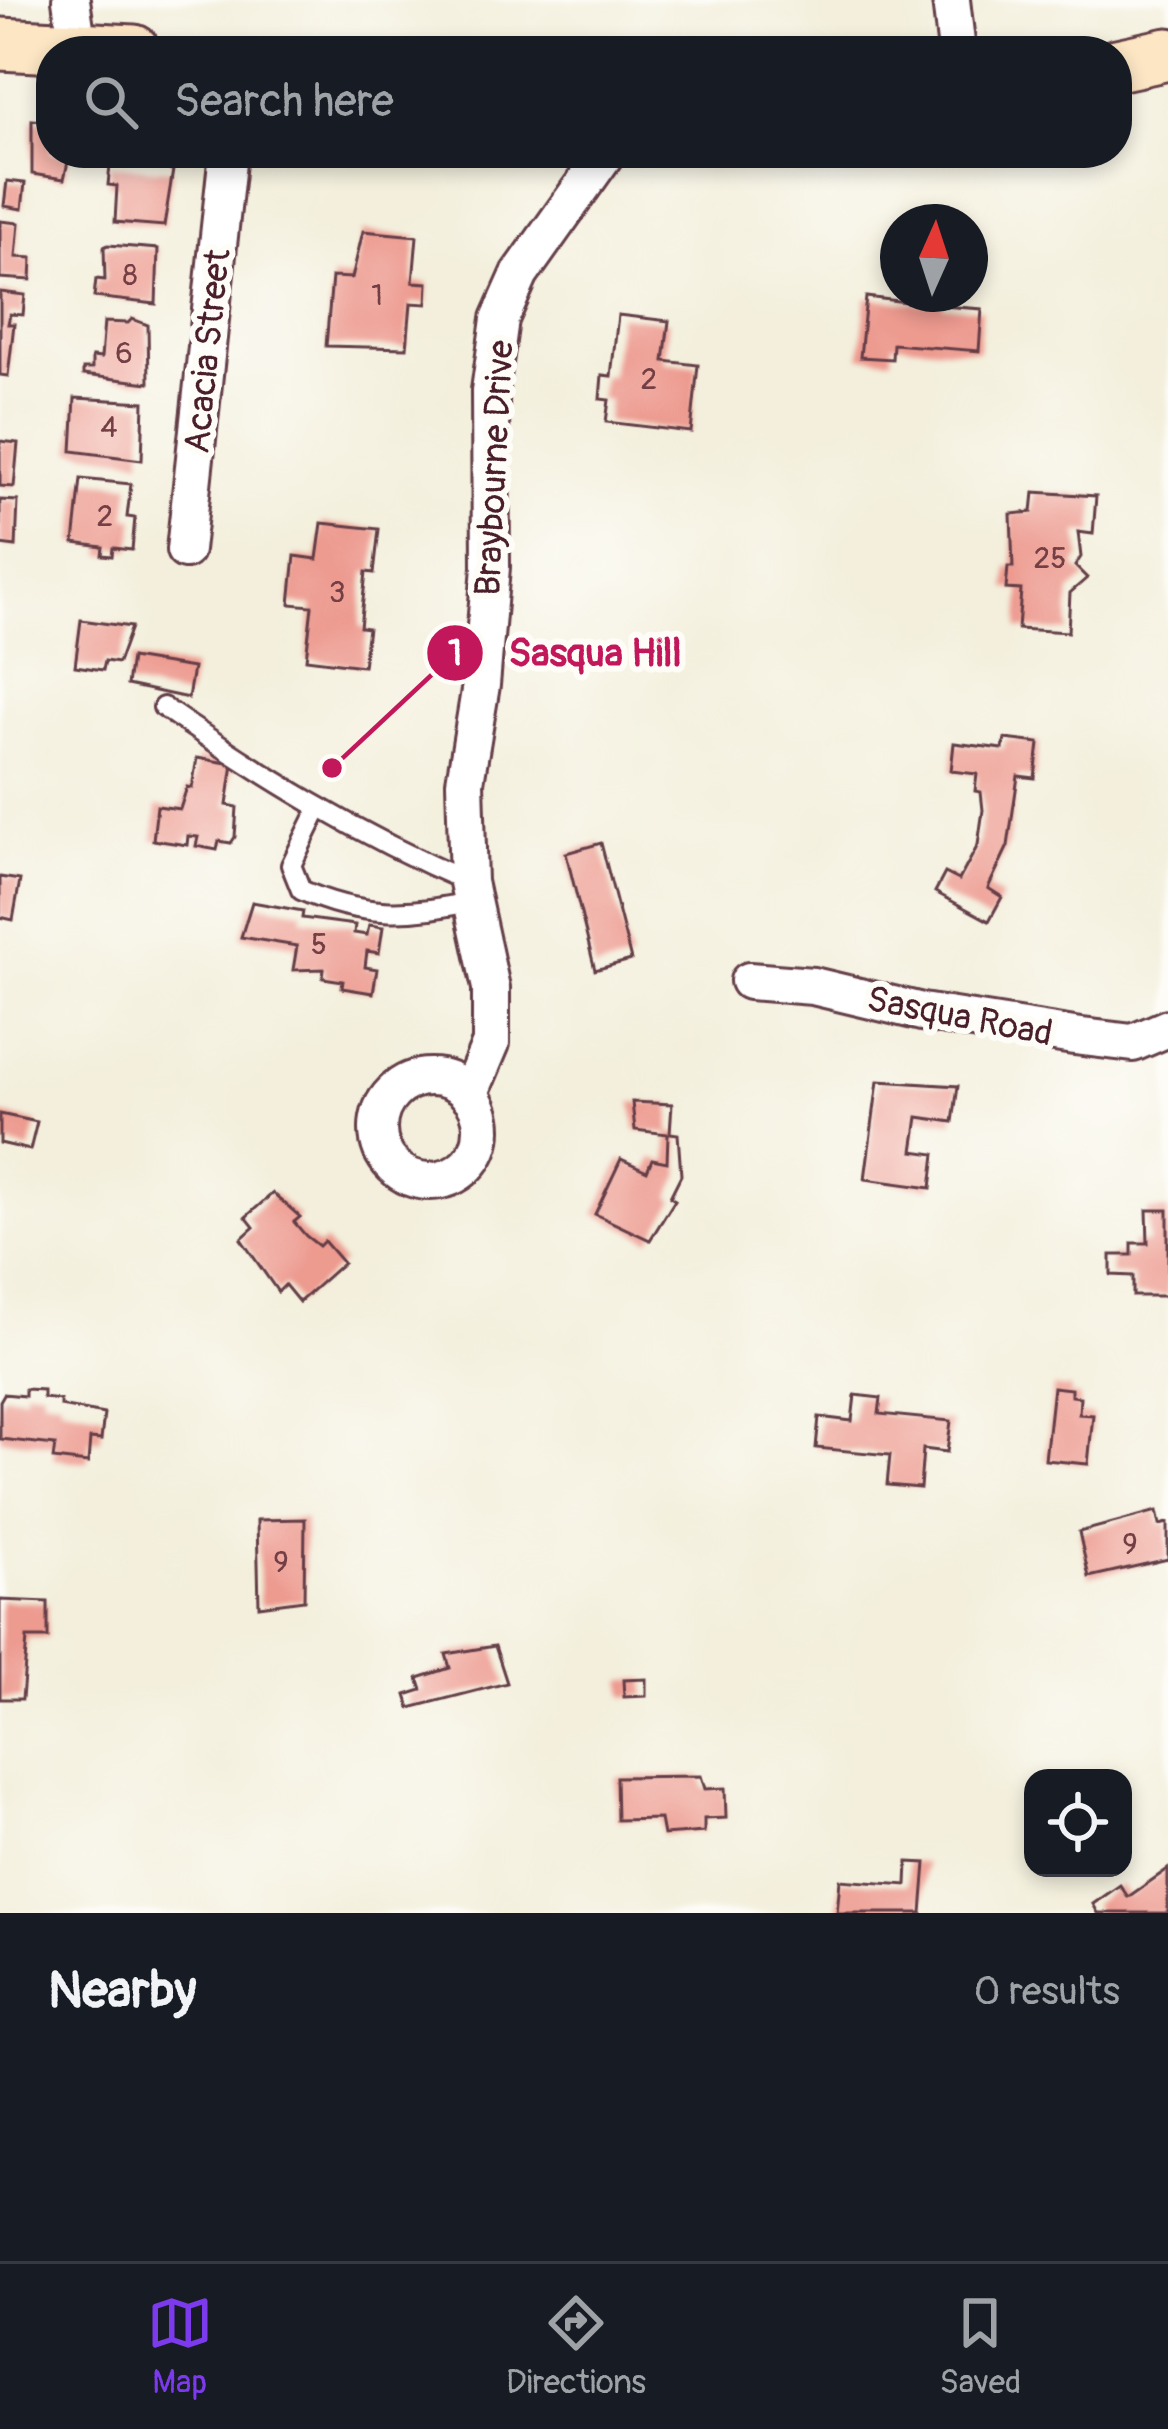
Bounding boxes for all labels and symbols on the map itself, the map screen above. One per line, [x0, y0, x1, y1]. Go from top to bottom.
north arrow [880, 204, 988, 312]
street label: Acacia Street [174, 246, 241, 456]
house number: 8 [122, 257, 138, 294]
house number: 1 [371, 277, 383, 314]
house number: 6 [115, 335, 133, 372]
street label: Braybourne Drive [465, 339, 524, 597]
house number: 2 [641, 361, 657, 398]
house number: 4 [100, 409, 118, 446]
house number: 2 [97, 498, 113, 535]
house number: 25 [1033, 540, 1067, 577]
house number: 3 [329, 574, 345, 611]
callout: Sasqua Hill [425, 615, 706, 690]
text: Sasqua Hill [509, 629, 681, 678]
text: 1 [448, 631, 462, 676]
house number: 5 [311, 926, 327, 963]
street label: Sasqua Road [863, 976, 1056, 1056]
house number: 9 [1122, 1526, 1138, 1563]
house number: 9 [273, 1544, 289, 1581]

